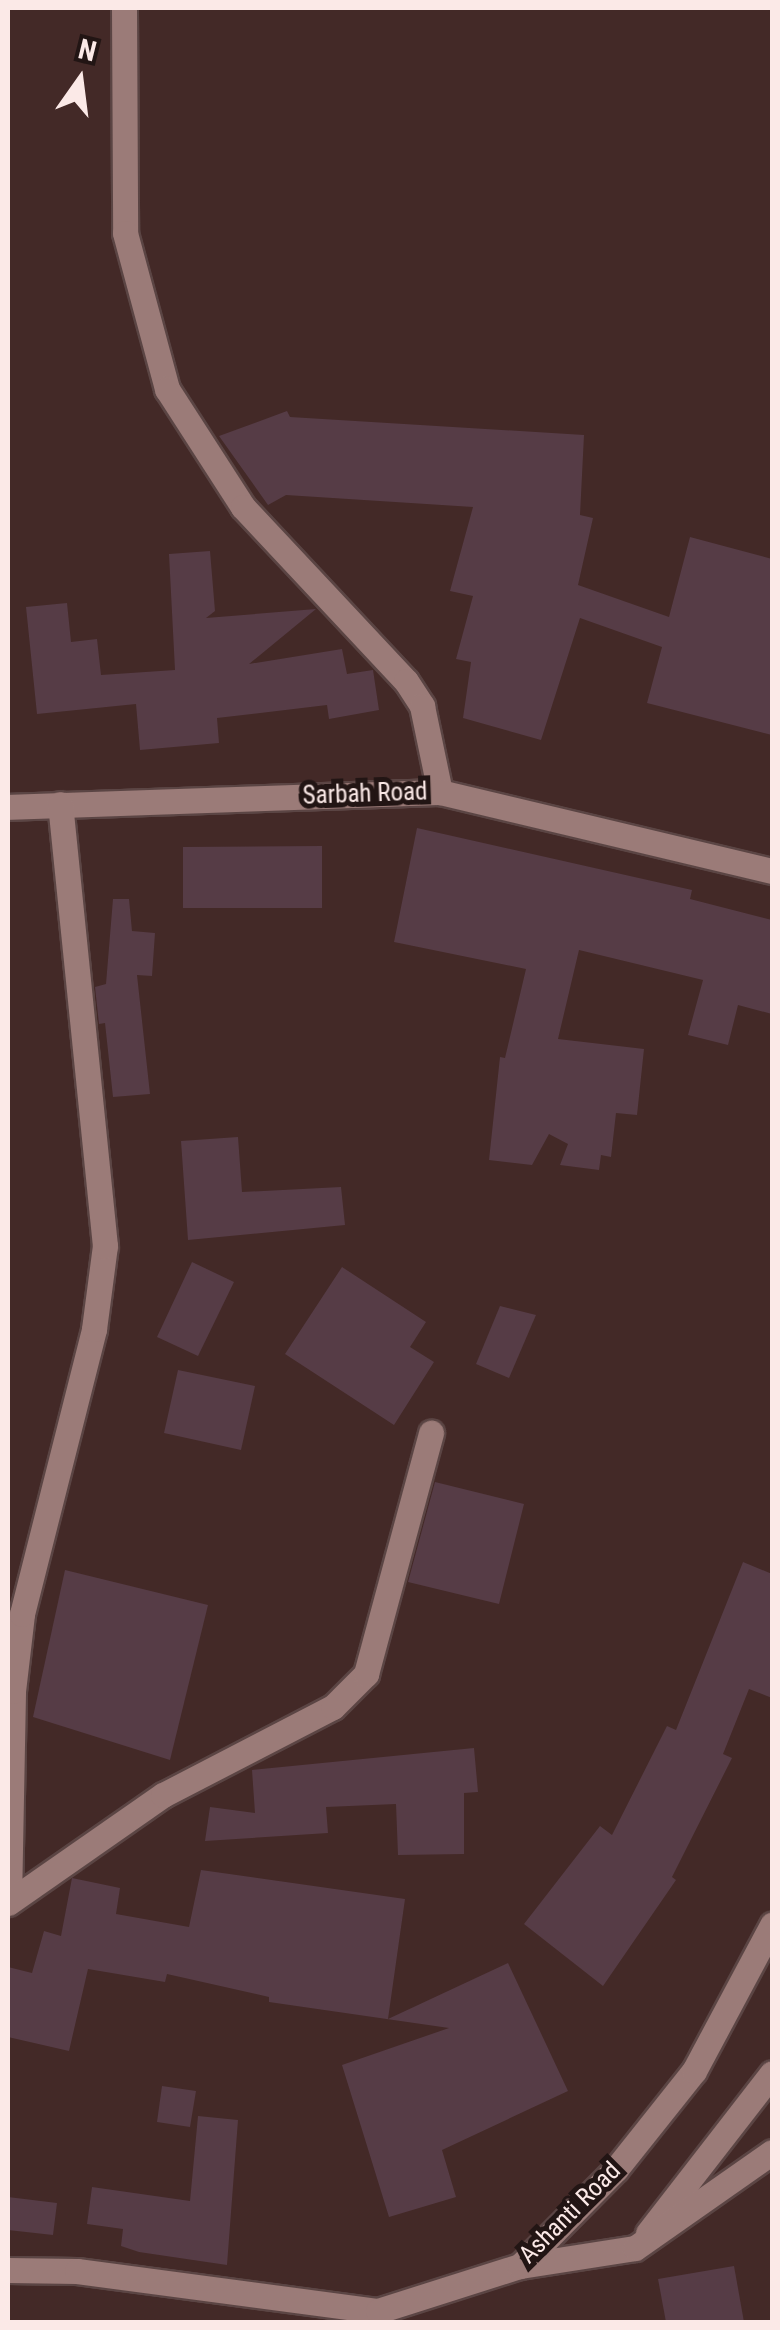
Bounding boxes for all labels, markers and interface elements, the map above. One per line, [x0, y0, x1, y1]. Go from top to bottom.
north arrow [30, 30, 130, 130]
text: N [75, 32, 100, 68]
street label: Sarbah Road [302, 777, 428, 811]
street label: Ashanti Road [513, 2156, 627, 2270]

